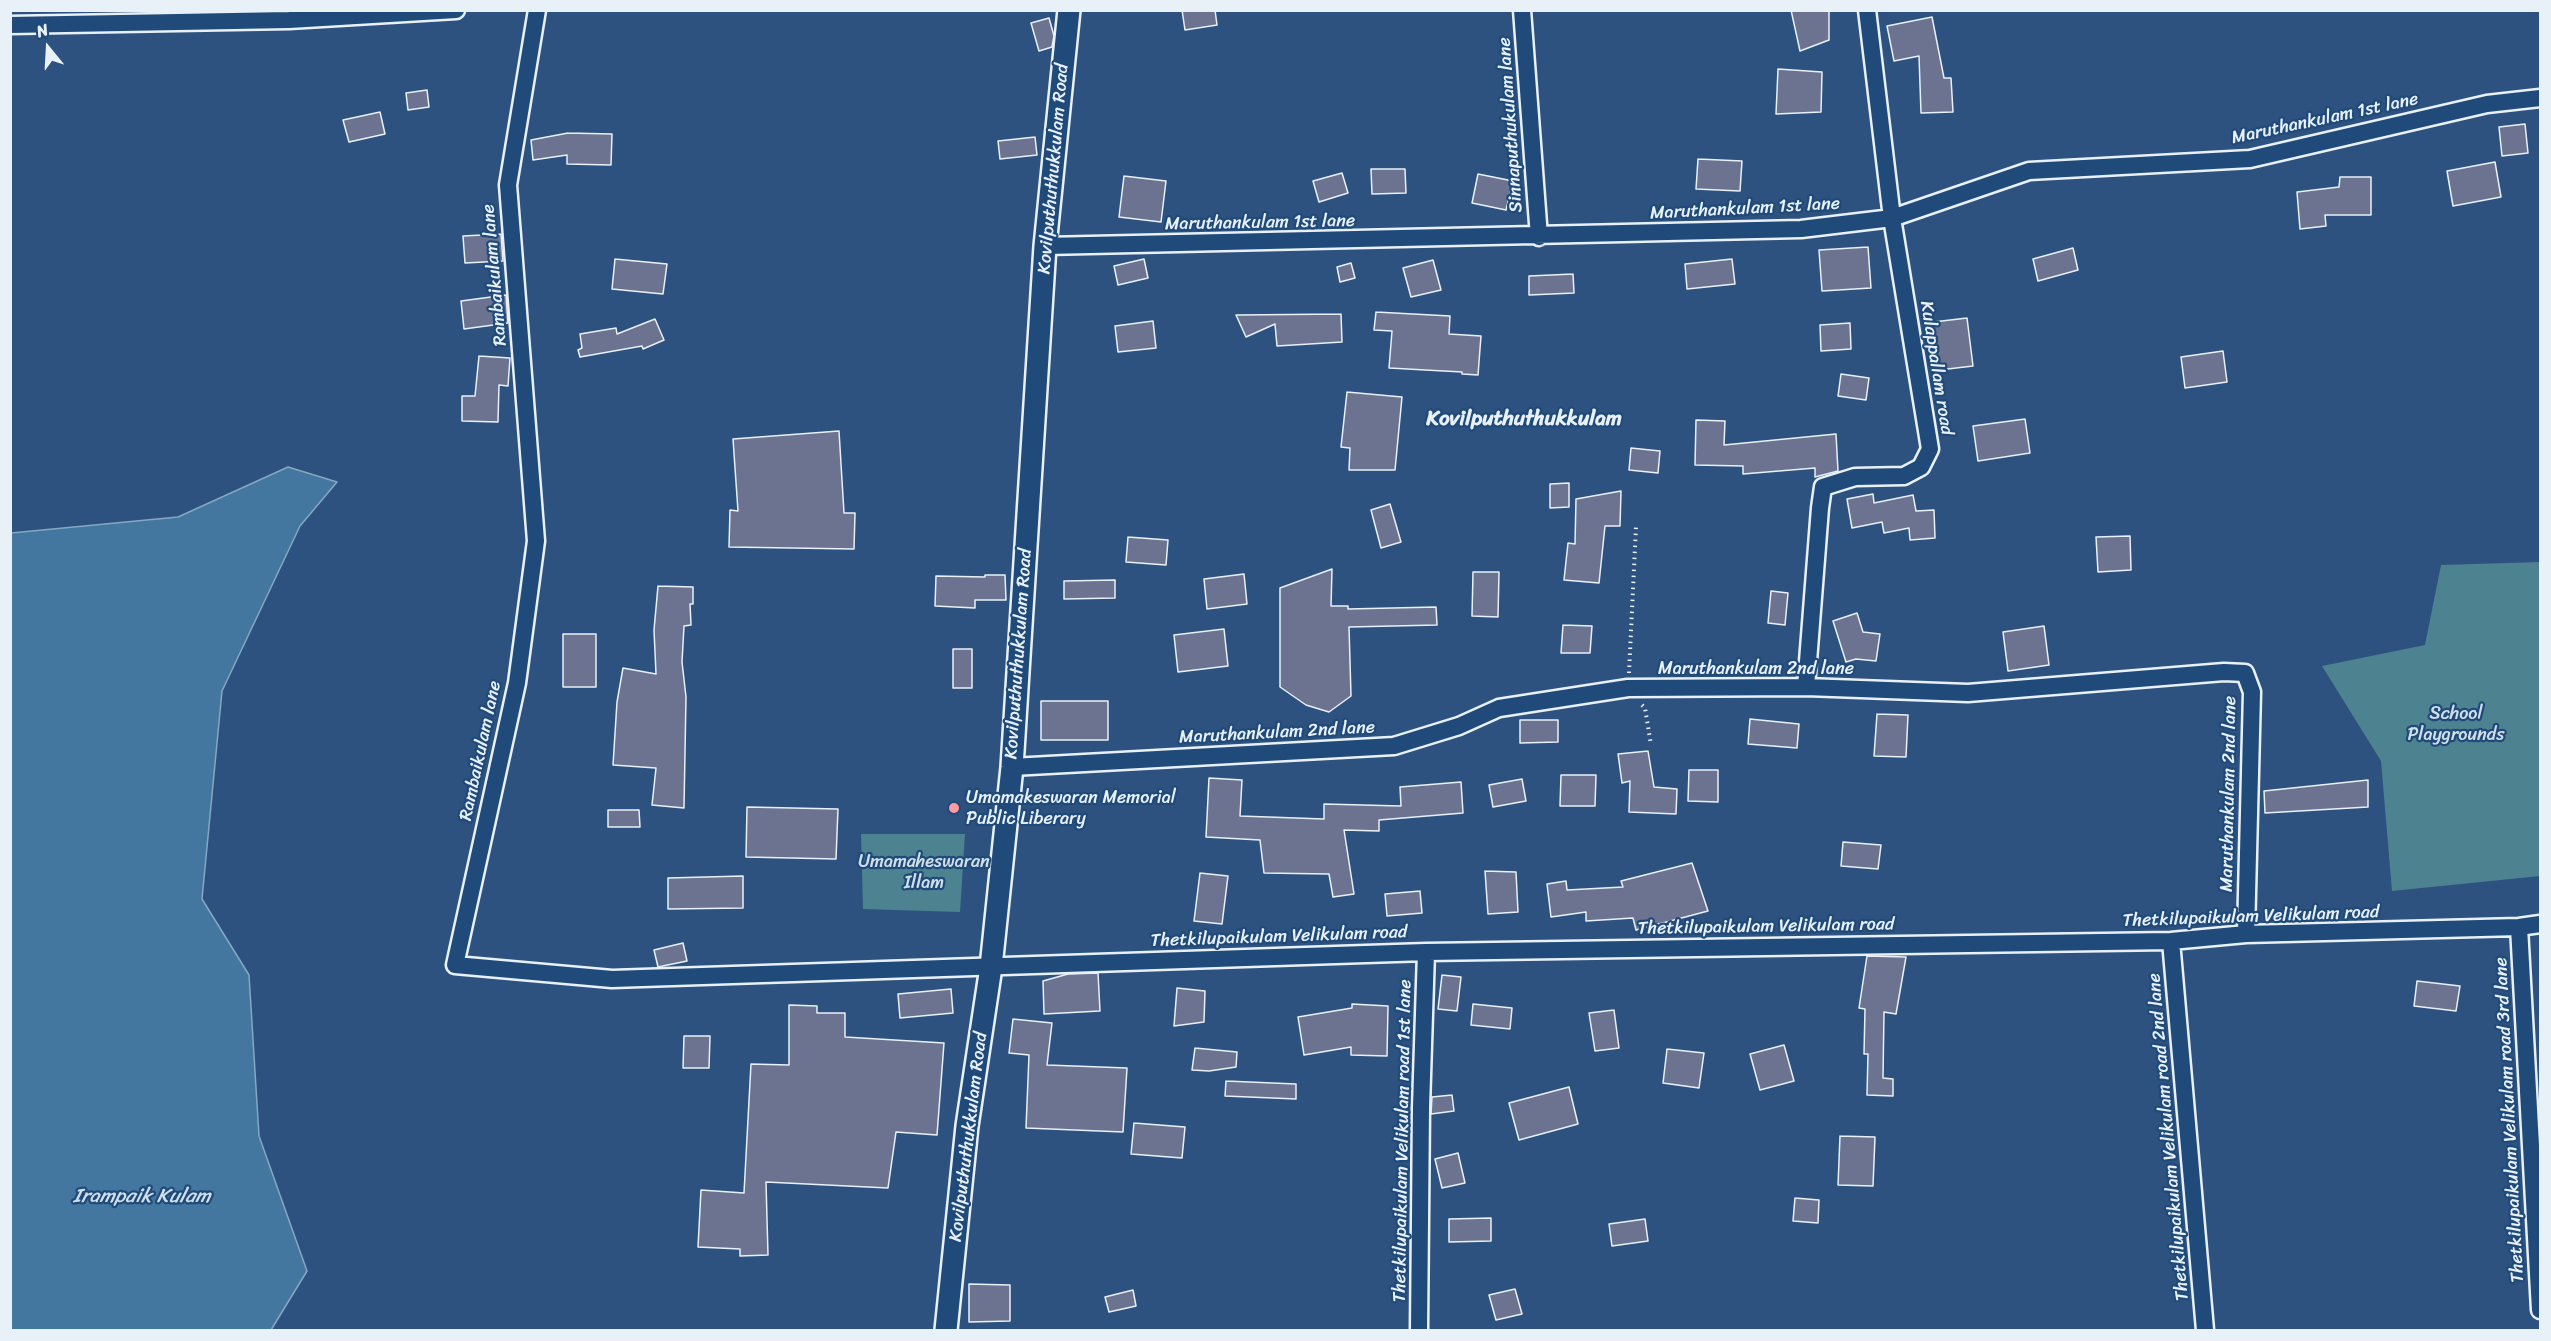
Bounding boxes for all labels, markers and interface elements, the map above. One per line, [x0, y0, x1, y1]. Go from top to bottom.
text: N [33, 15, 52, 46]
north arrow [18, 18, 78, 78]
street label: Sinnaputhukulam lane [1494, 37, 1528, 213]
street label: Kovilputhuthukkulam Road [1034, 63, 1074, 275]
street label: Maruthankulam 1st lane [2230, 89, 2420, 149]
street label: Maruthankulam 1st lane [1649, 193, 1841, 225]
street label: Rambaikulam lane [478, 203, 512, 347]
street label: Maruthankulam 1st lane [1165, 211, 1355, 235]
street label: Kulappallam road [1915, 299, 1957, 437]
district label: Kovilputhuthukkulam [1426, 407, 1622, 433]
street label: Kovilputhuthukkulam Road [1001, 548, 1037, 760]
street label: Maruthankulam 2nd lane [1658, 658, 1854, 680]
street label: Rambaikulam lane [456, 679, 506, 823]
street label: Maruthankulam 2nd lane [2216, 696, 2242, 892]
park label: School Playgrounds [2407, 703, 2505, 746]
street label: Maruthankulam 2nd lane [1179, 717, 1375, 749]
place label: Umamakeswaran Memorial Public Liberary [966, 787, 1176, 830]
marker: Umamakeswaran Memorial Public Liberary [947, 801, 961, 815]
park label: Umamaheswaran Illam [858, 851, 990, 894]
street label: Thetkilupaikulam Velikulam road [2122, 902, 2380, 932]
street label: Thetkilupaikulam Velikulam road [1637, 914, 1895, 940]
street label: Thetkilupaikulam Velikulam road [1150, 922, 1408, 952]
street label: Thetkilupaikulam Velikulam road 3rd lane [2491, 957, 2529, 1283]
street label: Thetkilupaikulam Velikulam road 2nd lane [2144, 972, 2194, 1302]
street label: Thetkilupaikulam Velikulam road 1st lane [1389, 979, 1417, 1303]
street label: Kovilputhuthukkulam Road [945, 1031, 993, 1243]
water label: Irampaik Kulam [73, 1185, 211, 1209]

